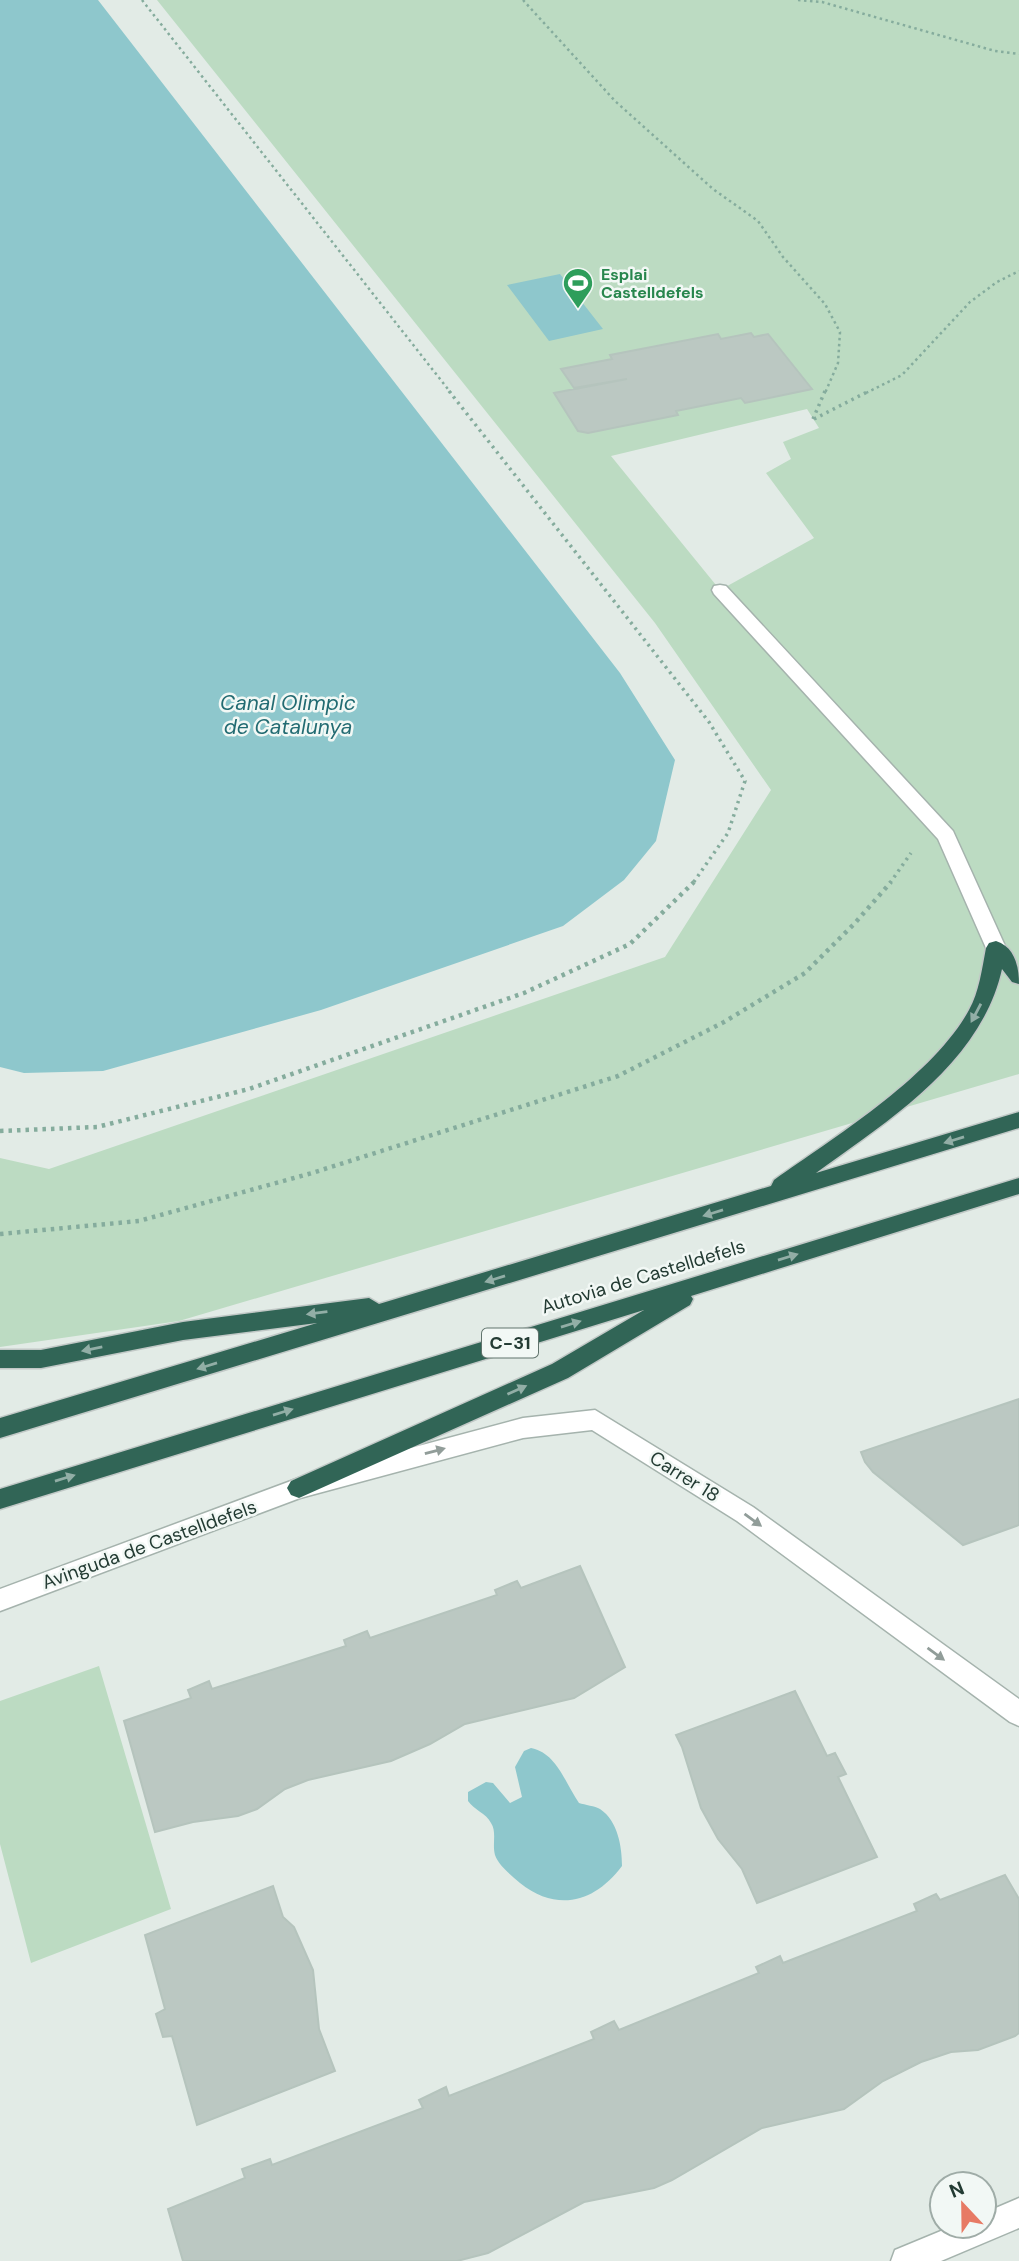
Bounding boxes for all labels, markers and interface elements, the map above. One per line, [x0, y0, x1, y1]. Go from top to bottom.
place label: Esplai Castelldefels [601, 264, 704, 303]
sports icon: Esplai Castelldefels [561, 266, 595, 310]
water label: Canal Olimpic de Catalunya [220, 689, 356, 741]
one-way arrow [971, 1003, 982, 1023]
one-way arrow [943, 1135, 964, 1145]
one-way arrow [702, 1209, 723, 1219]
street label: Autovia de Castelldefels [538, 1234, 748, 1319]
one-way arrow [778, 1252, 799, 1262]
one-way arrow [484, 1275, 505, 1285]
one-way arrow [306, 1308, 328, 1319]
one-way arrow [560, 1319, 581, 1329]
road number: C-31 [482, 1328, 538, 1358]
one-way arrow [81, 1343, 103, 1354]
one-way arrow [196, 1362, 217, 1372]
one-way arrow [507, 1384, 527, 1396]
one-way arrow [272, 1406, 293, 1416]
street label: Carrer 18 [645, 1445, 724, 1508]
one-way arrow [425, 1446, 446, 1456]
one-way arrow [55, 1473, 76, 1483]
street label: Avinguda de Castelldefels [38, 1494, 260, 1595]
one-way arrow [744, 1513, 762, 1527]
one-way arrow [927, 1647, 945, 1661]
north arrow [928, 2170, 998, 2240]
text: N [946, 2176, 968, 2204]

